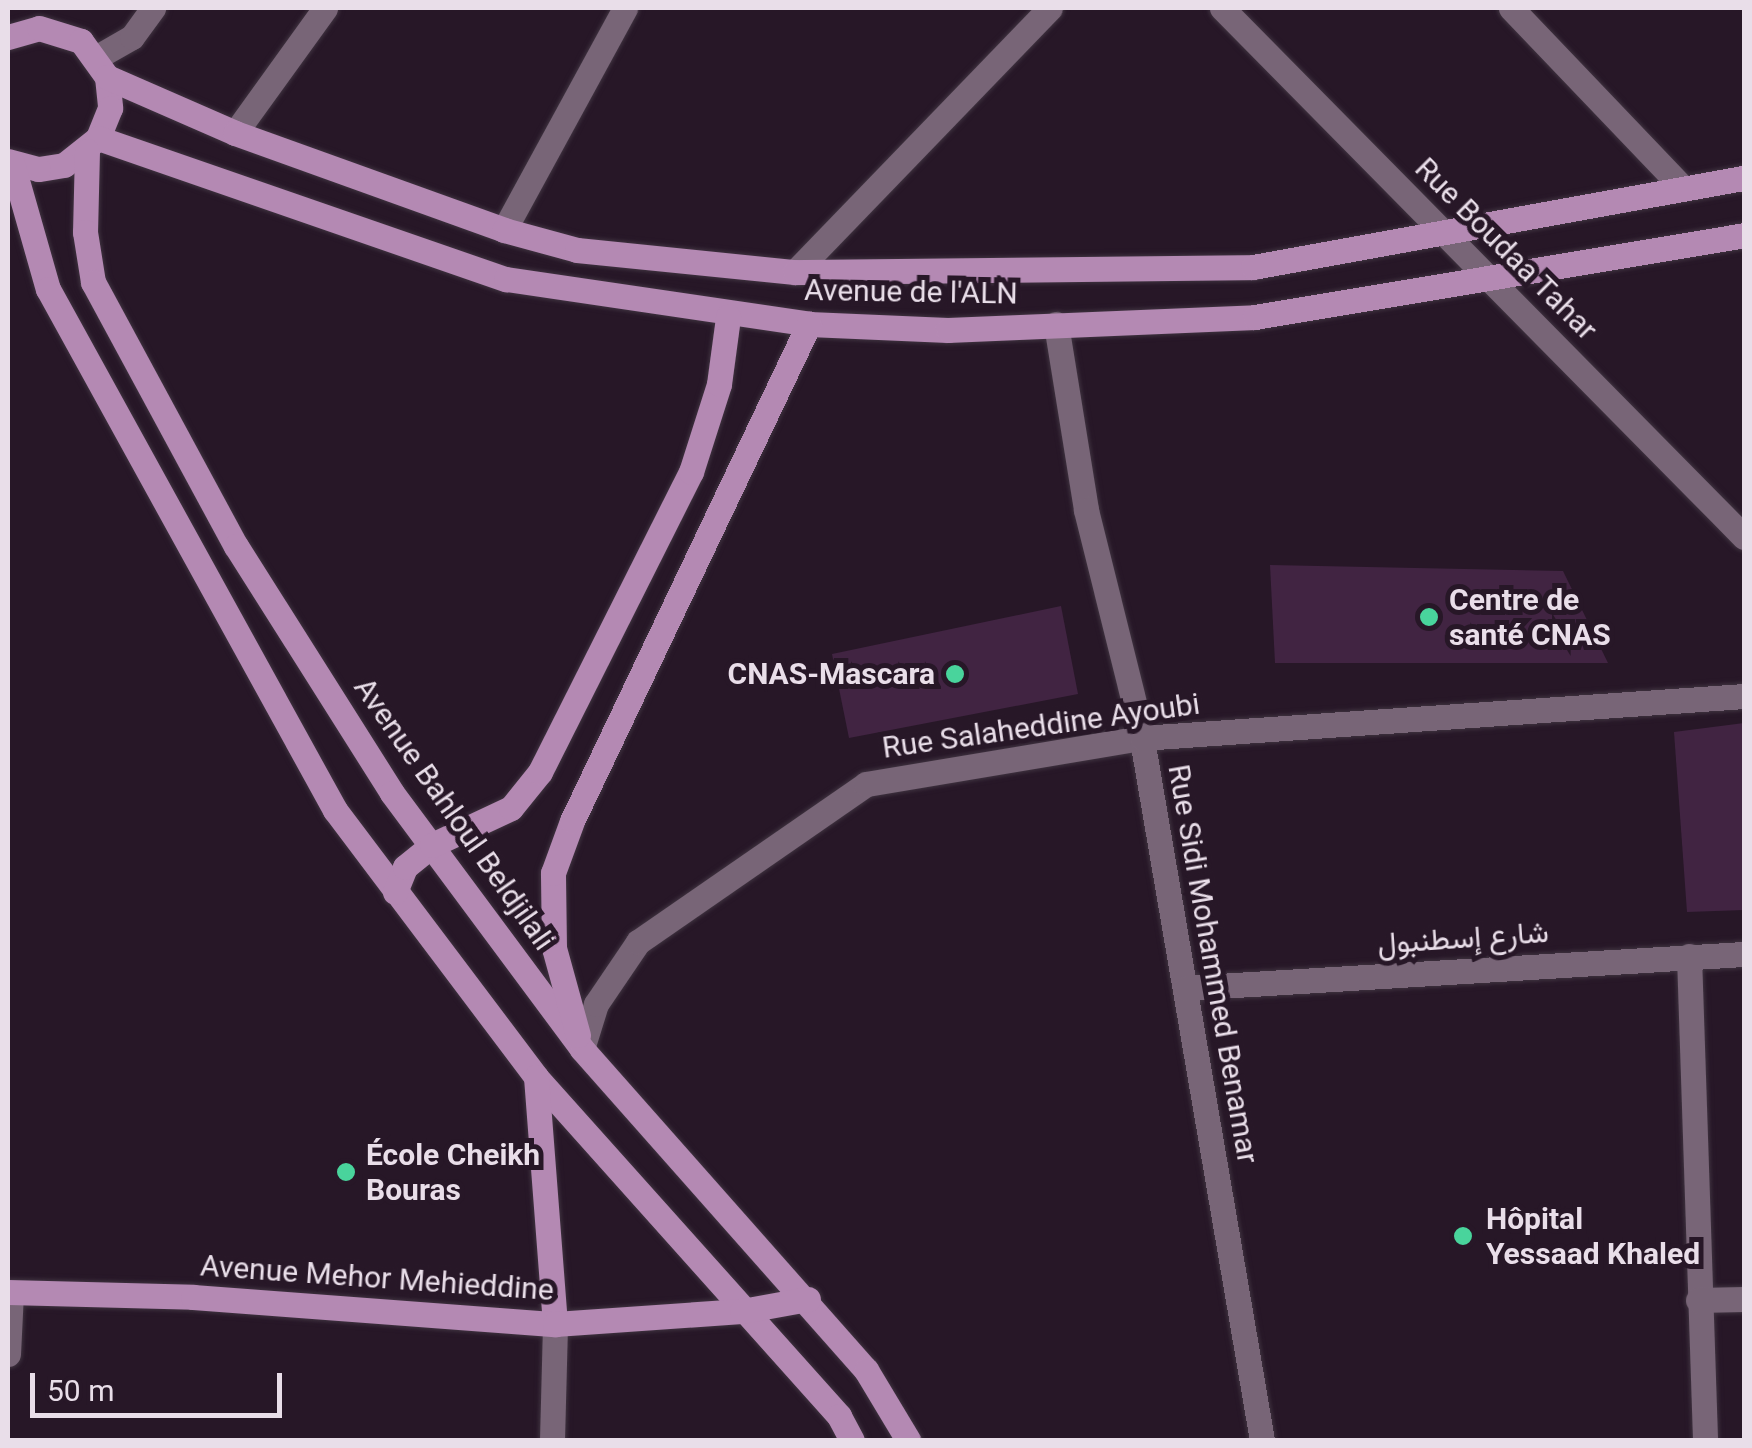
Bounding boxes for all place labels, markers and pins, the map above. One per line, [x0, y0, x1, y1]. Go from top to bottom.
place label: Centre de santé CNAS [1449, 582, 1611, 652]
marker: Centre de santé CNAS [1418, 606, 1440, 628]
place label: CNAS-Mascara [728, 656, 935, 692]
marker: CNAS-Mascara [944, 663, 966, 685]
place label: École Cheikh Bouras [366, 1137, 540, 1208]
marker: École Cheikh Bouras [335, 1161, 357, 1183]
place label: Hôpital Yessaad Khaled [1486, 1201, 1700, 1272]
marker: Hôpital Yessaad Khaled [1450, 1223, 1476, 1249]

